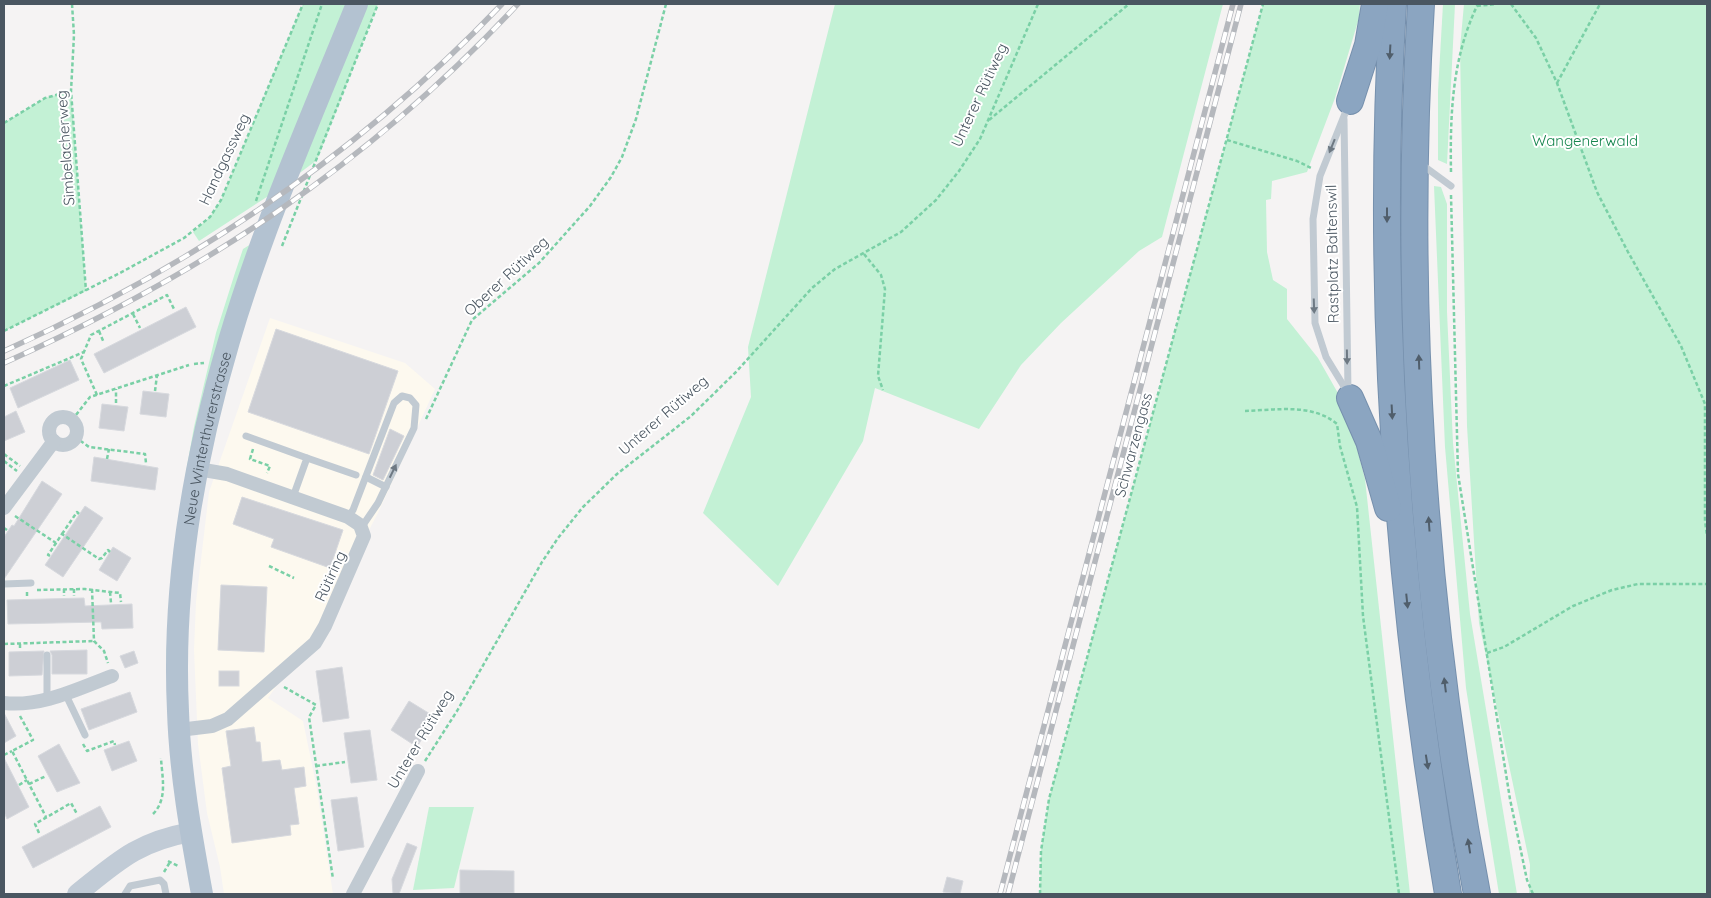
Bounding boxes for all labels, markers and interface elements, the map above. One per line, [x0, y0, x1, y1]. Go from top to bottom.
street label: Unterer Rütiweg [947, 40, 1011, 150]
one-way arrow [1386, 45, 1394, 61]
street label: Simbelacherweg [51, 90, 79, 206]
street label: Handgassweg [194, 110, 254, 208]
park label: Wangenerwald [1532, 131, 1638, 150]
one-way arrow [1328, 139, 1336, 154]
street label: Rastplatz Baltenswil [1321, 184, 1343, 324]
one-way arrow [1383, 207, 1391, 223]
street label: Oberer Rütiweg [460, 232, 552, 320]
one-way arrow [1310, 298, 1318, 314]
street label: Neue Winterthurerstrasse [179, 349, 235, 526]
one-way arrow [1344, 350, 1352, 366]
one-way arrow [1414, 353, 1422, 369]
street label: Unterer Rütiweg [614, 371, 712, 459]
street label: Schwarzengass [1110, 391, 1156, 499]
one-way arrow [1389, 405, 1397, 421]
one-way arrow [390, 464, 398, 478]
one-way arrow [1424, 516, 1432, 532]
street label: Rütiring [310, 548, 350, 604]
one-way arrow [1403, 593, 1411, 609]
one-way arrow [1441, 677, 1449, 693]
street label: Unterer Rütiweg [383, 686, 457, 792]
one-way arrow [1423, 754, 1431, 770]
one-way arrow [1464, 838, 1472, 854]

